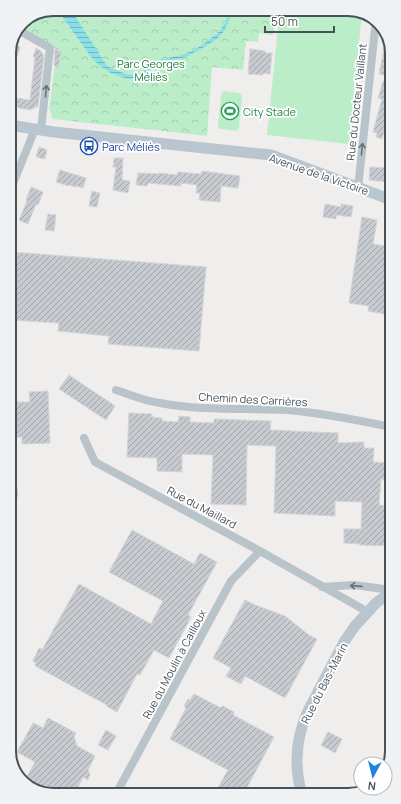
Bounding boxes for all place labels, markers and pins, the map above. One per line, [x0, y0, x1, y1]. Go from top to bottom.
sports icon: City Stade [220, 101, 240, 121]
place label: City Stade [243, 104, 296, 119]
bus stop icon: Parc Méliès [79, 136, 99, 156]
place label: Parc Méliès [102, 139, 160, 154]

